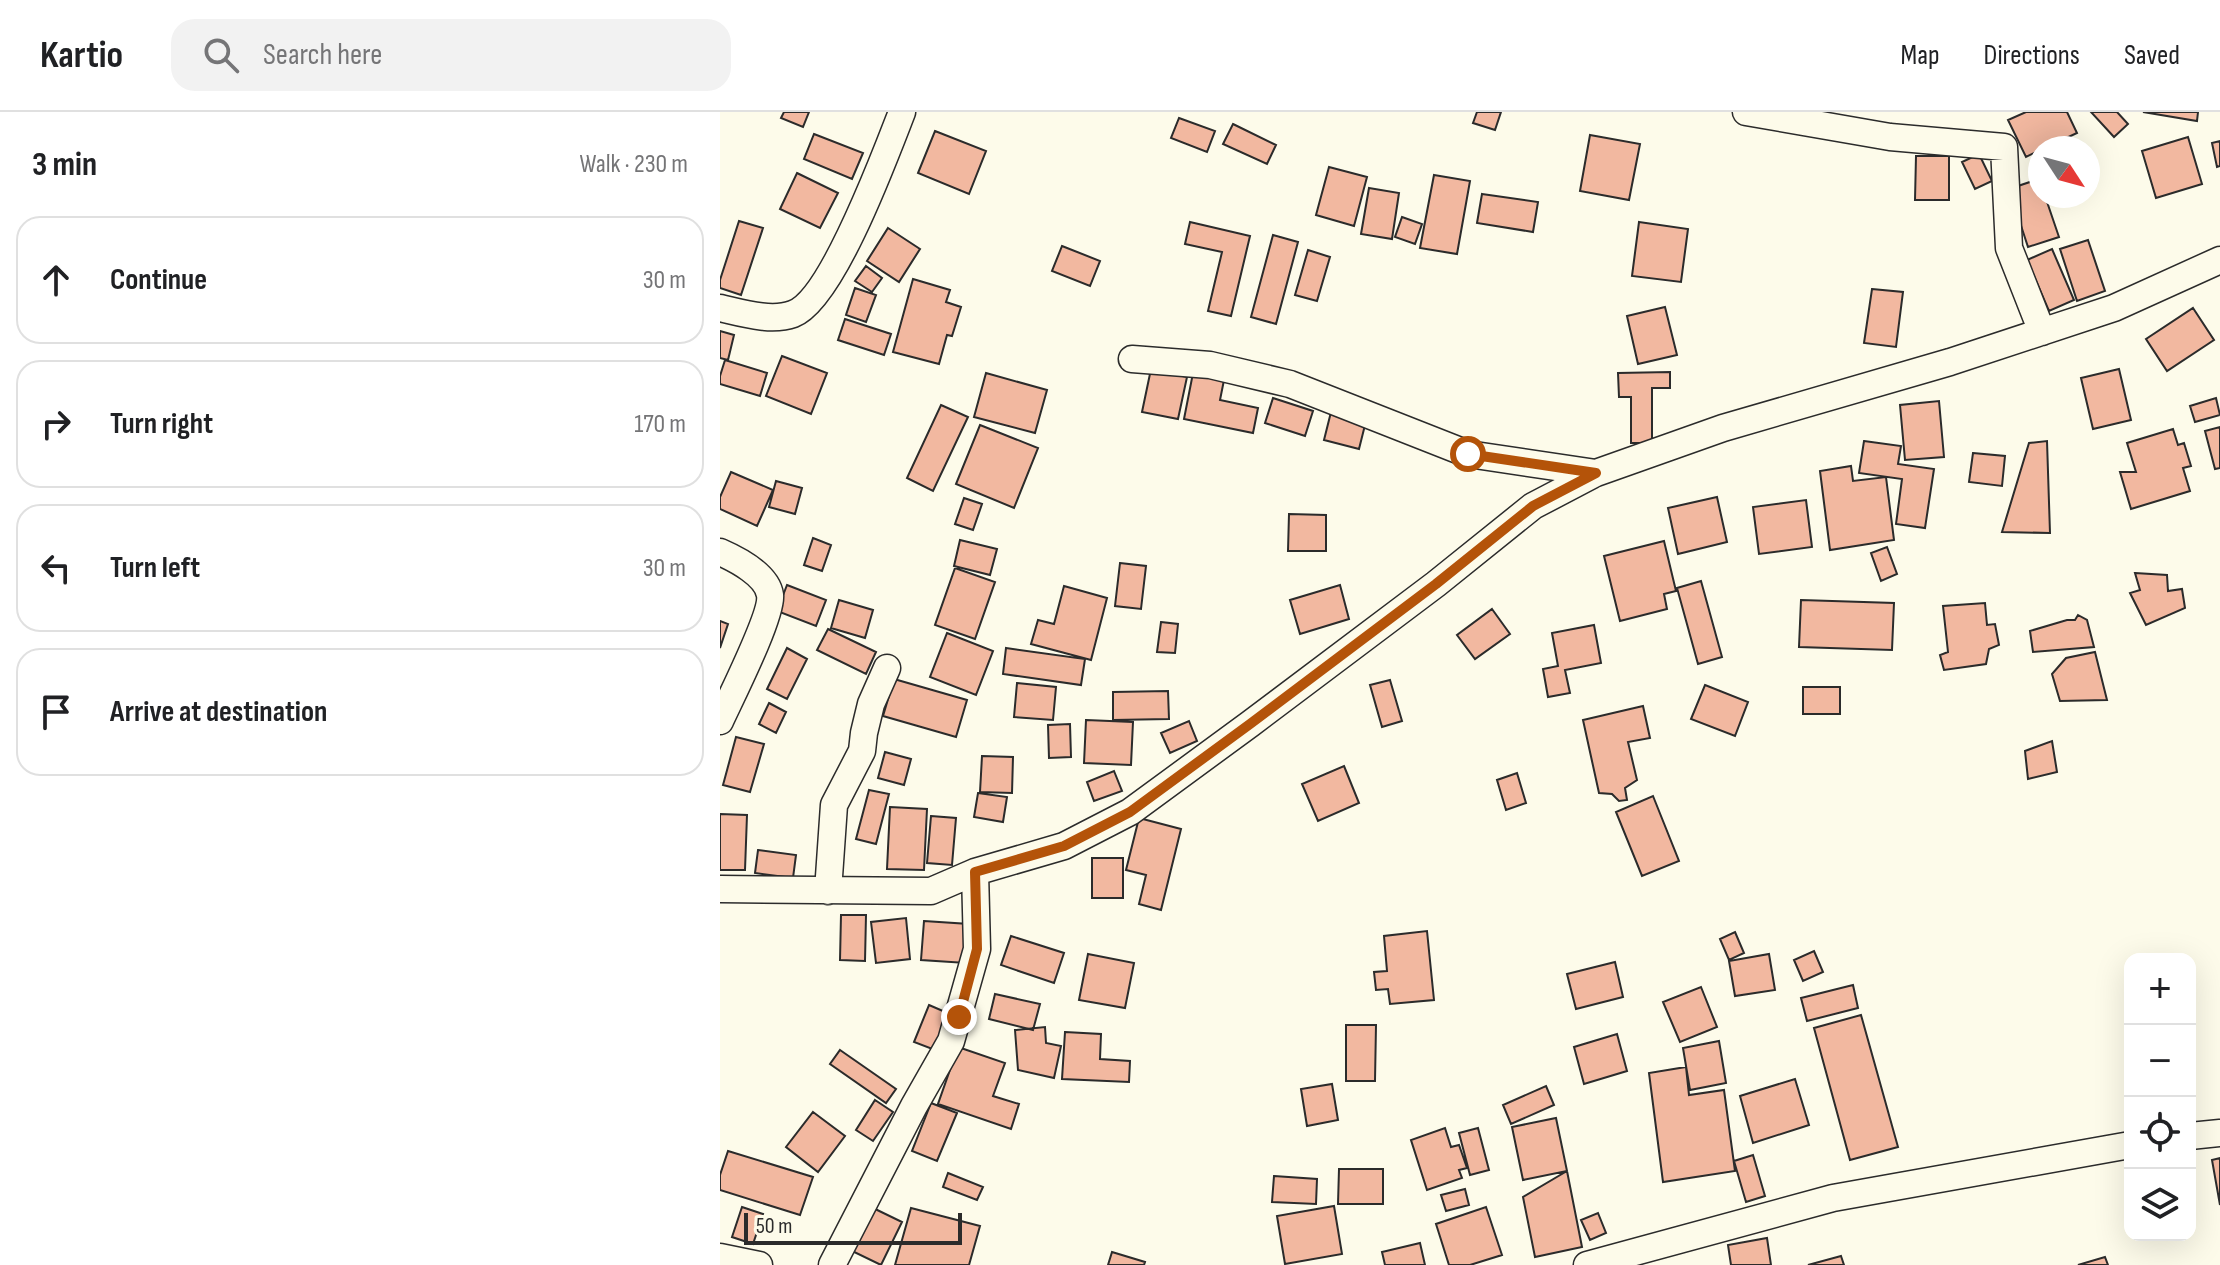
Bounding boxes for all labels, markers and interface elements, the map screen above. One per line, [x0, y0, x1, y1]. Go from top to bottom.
search box [171, 19, 731, 91]
text: Kartio [40, 33, 123, 78]
icon: search [199, 33, 243, 77]
text: Search here [263, 37, 382, 73]
text: Map [1901, 39, 1940, 72]
text: Directions [1984, 39, 2080, 72]
text: Saved [2124, 39, 2180, 72]
north arrow [2028, 136, 2100, 208]
text: 3 min [32, 144, 97, 185]
text: Walk · 230 m [579, 149, 688, 180]
icon: ahead [34, 258, 78, 302]
text: Continue [110, 262, 207, 298]
text: 30 m [643, 265, 686, 296]
icon: right [34, 402, 78, 446]
text: Turn right [110, 406, 213, 442]
text: 170 m [634, 409, 686, 440]
route start [1450, 436, 1486, 472]
icon: left [34, 546, 78, 590]
text: Turn left [110, 550, 200, 586]
text: 30 m [643, 553, 686, 584]
icon: arrive [34, 690, 78, 734]
text: Arrive at destination [110, 694, 327, 730]
map controls [2124, 953, 2196, 1241]
button: + [2124, 953, 2196, 1025]
route end [941, 999, 977, 1035]
button: − [2124, 1025, 2196, 1097]
button: locate [2124, 1097, 2196, 1169]
button: layers [2124, 1169, 2196, 1241]
scale bar [744, 1209, 962, 1245]
text: 50 m [756, 1213, 792, 1240]

